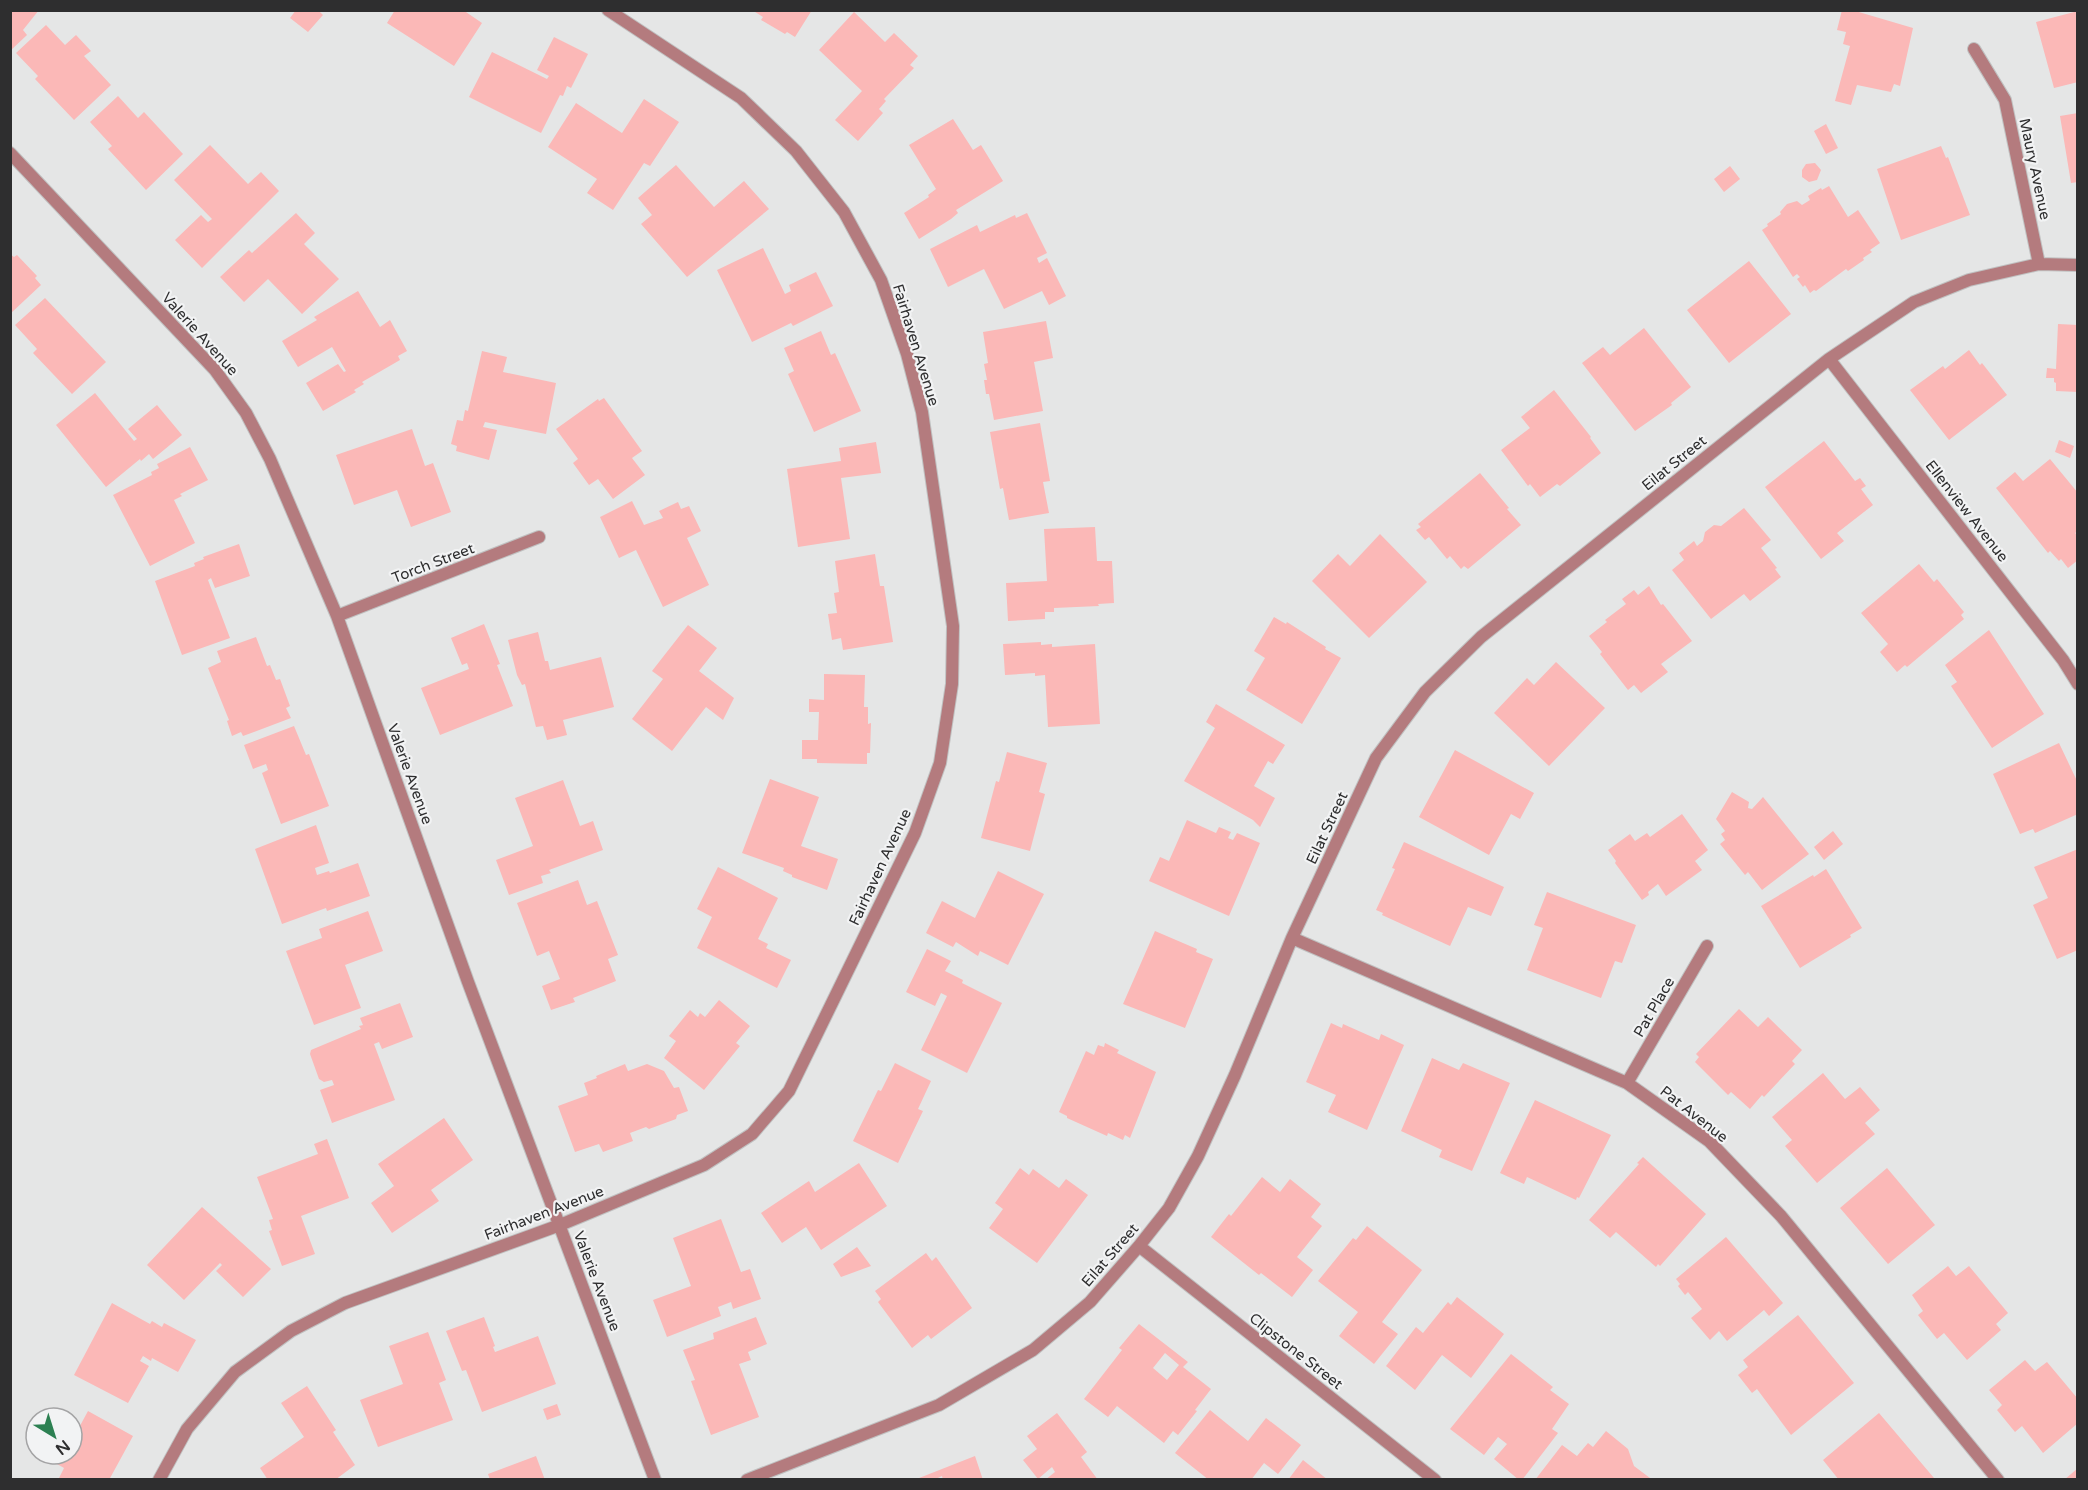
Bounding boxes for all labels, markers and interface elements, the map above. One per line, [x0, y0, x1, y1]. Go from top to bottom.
street label: Maury Avenue [2015, 117, 2055, 221]
street label: Fairhaven Avenue [889, 282, 943, 408]
street label: Valerie Avenue [158, 289, 242, 379]
street label: Eilat Street [1638, 431, 1710, 494]
street label: Ellenview Avenue [1922, 457, 2012, 565]
street label: Torch Street [389, 539, 477, 587]
street label: Valerie Avenue [383, 721, 437, 827]
street label: Eilat Street [1302, 789, 1352, 867]
street label: Fairhaven Avenue [845, 806, 915, 928]
street label: Pat Place [1630, 974, 1678, 1040]
street label: Pat Avenue [1656, 1082, 1732, 1146]
street label: Fairhaven Avenue [482, 1182, 606, 1244]
street label: Eilat Street [1078, 1220, 1142, 1290]
street label: Valerie Avenue [570, 1228, 624, 1334]
street label: Clipstone Street [1246, 1309, 1347, 1393]
north arrow [24, 1406, 84, 1466]
text: N [51, 1435, 74, 1459]

